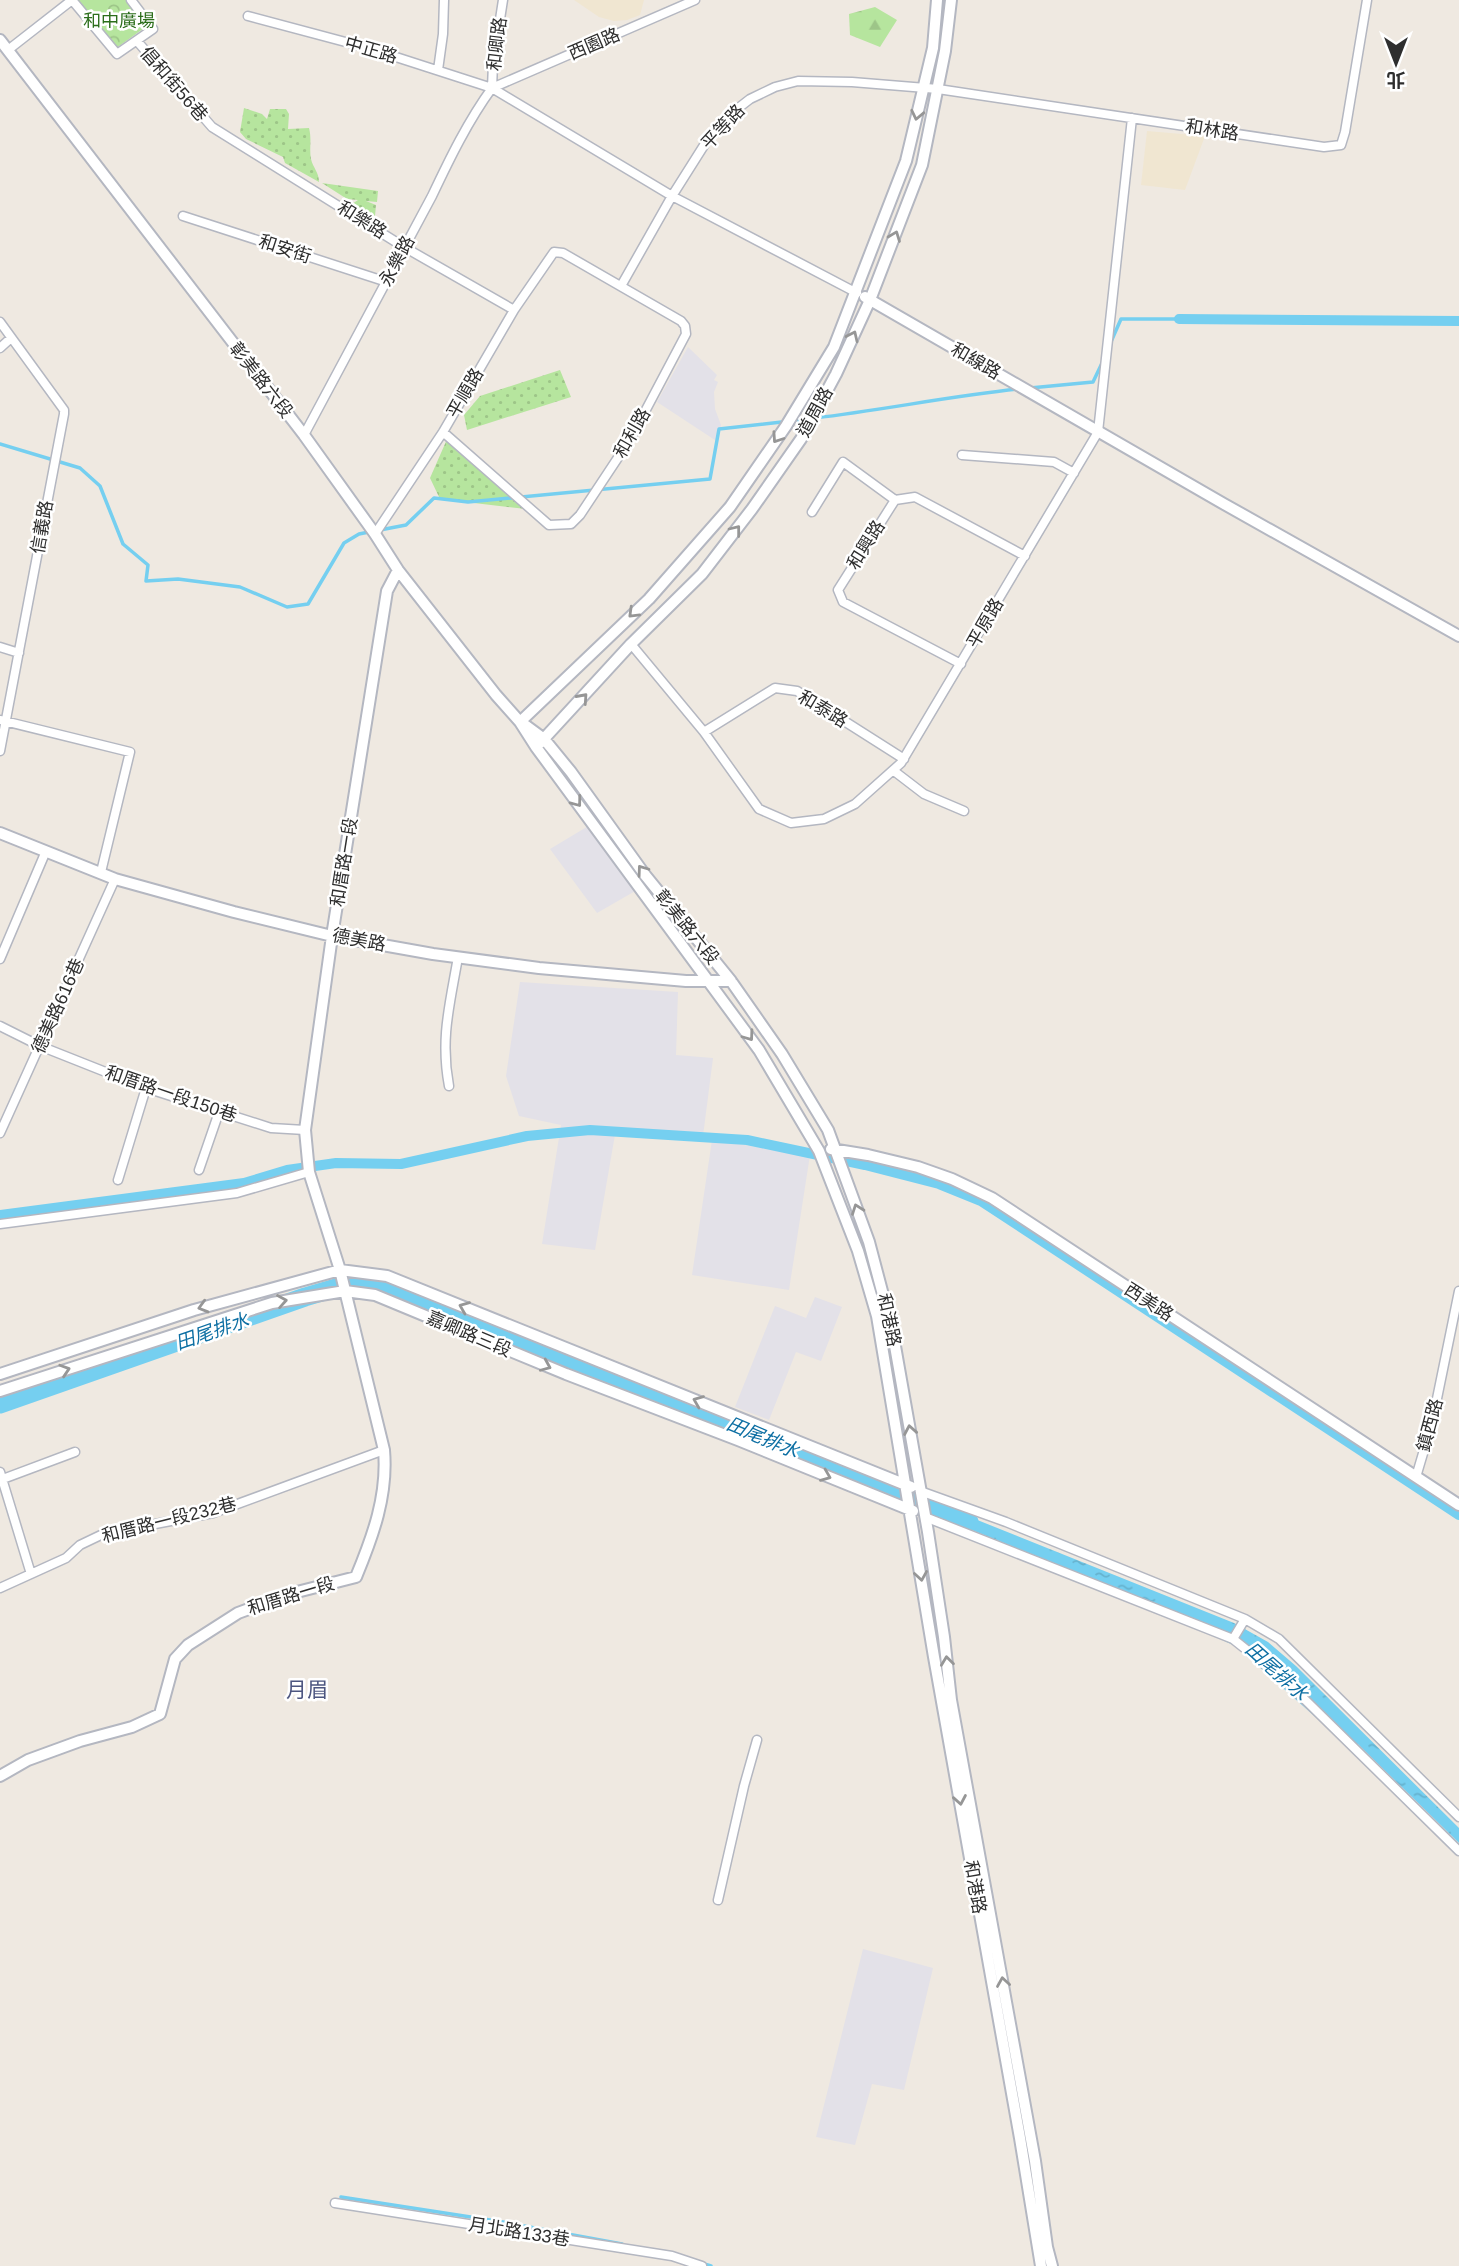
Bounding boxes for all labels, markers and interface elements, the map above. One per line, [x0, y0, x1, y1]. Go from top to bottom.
park label: 和中廣場 [83, 11, 155, 31]
street label: 和卿路 [484, 16, 510, 72]
street label: 西園路 [565, 24, 623, 64]
north arrow [1361, 28, 1431, 98]
street label: 中正路 [342, 33, 400, 67]
street label: 倡和街56巷 [136, 43, 212, 125]
text: 北 [1386, 69, 1406, 90]
street label: 平等路 [697, 100, 749, 154]
one-way arrow [910, 109, 925, 121]
street label: 和林路 [1184, 116, 1240, 144]
street label: 和樂路 [334, 197, 390, 243]
street label: 和安街 [256, 231, 314, 267]
one-way arrow [887, 231, 901, 243]
street label: 永樂路 [375, 232, 419, 290]
one-way arrow [845, 331, 859, 343]
street label: 彰美路六段 [225, 338, 297, 422]
street label: 和線路 [948, 339, 1004, 383]
street label: 平順路 [443, 365, 487, 421]
street label: 道周路 [793, 384, 837, 440]
street label: 和利路 [610, 405, 654, 461]
one-way arrow [773, 430, 785, 443]
street label: 信義路 [27, 499, 57, 555]
street label: 和興路 [843, 517, 889, 573]
one-way arrow [728, 525, 740, 538]
street label: 平原路 [963, 595, 1007, 651]
one-way arrow [628, 605, 641, 618]
street label: 和泰路 [795, 687, 851, 731]
one-way arrow [575, 693, 587, 706]
one-way arrow [568, 794, 581, 807]
street label: 和厝路一段 [327, 816, 361, 908]
one-way arrow [638, 865, 650, 878]
street label: 彰美路六段 [651, 886, 723, 968]
street label: 德美路 [331, 925, 387, 955]
street label: 德美路616巷 [28, 955, 88, 1057]
one-way arrow [741, 1028, 753, 1041]
street label: 和厝路一段150巷 [102, 1062, 240, 1126]
one-way arrow [851, 1204, 865, 1216]
street label: 西美路 [1121, 1279, 1177, 1325]
street label: 和港路 [874, 1292, 904, 1348]
one-way arrow [276, 1295, 288, 1310]
one-way arrow [198, 1299, 210, 1314]
one-way arrow [459, 1302, 471, 1316]
street label: 嘉卿路三段 [424, 1307, 514, 1361]
water label: 田尾排水 [173, 1309, 252, 1354]
one-way arrow [539, 1358, 551, 1372]
one-way arrow [58, 1364, 70, 1378]
one-way arrow [693, 1396, 705, 1410]
street label: 鎮西路 [1413, 1396, 1447, 1454]
water label: 田尾排水 [724, 1413, 803, 1462]
one-way arrow [903, 1424, 918, 1436]
one-way arrow [819, 1468, 831, 1482]
street label: 和厝路一段232巷 [100, 1494, 238, 1546]
one-way arrow [913, 1570, 928, 1582]
street label: 和厝路一段 [245, 1573, 337, 1619]
water label: 田尾排水 [1241, 1638, 1313, 1705]
one-way arrow [939, 1655, 954, 1667]
district label: 月眉 [286, 1678, 328, 1701]
one-way arrow [951, 1794, 966, 1806]
street label: 和港路 [960, 1859, 990, 1915]
one-way arrow [996, 1976, 1011, 1988]
street label: 月北路133巷 [467, 2214, 571, 2250]

